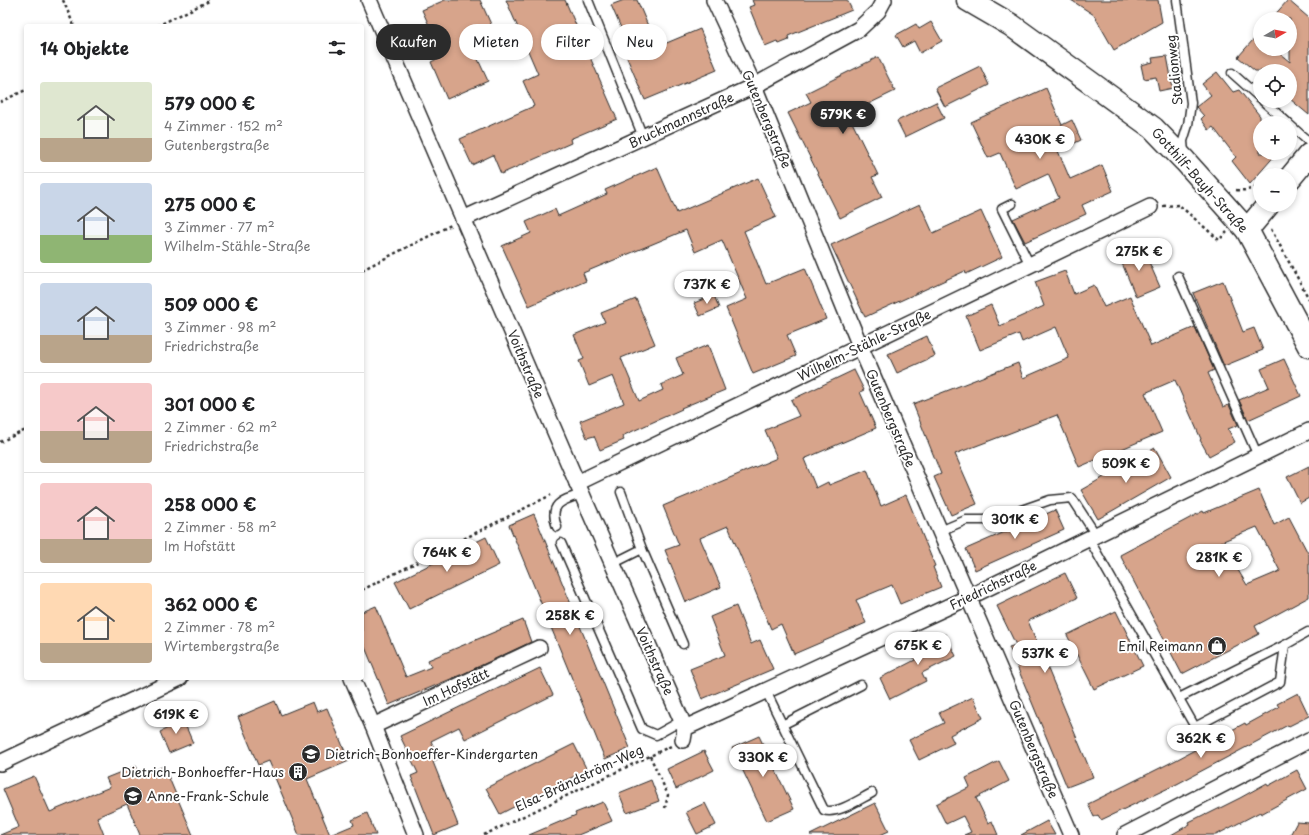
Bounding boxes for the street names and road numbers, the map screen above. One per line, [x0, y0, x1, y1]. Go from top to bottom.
street label: Stadionweg [1160, 34, 1187, 106]
street label: Gutenbergstraße [738, 67, 797, 171]
street label: Bruckmannstraße [625, 87, 736, 152]
street label: Gotthilf-Bayh-Straße [1148, 123, 1253, 237]
street label: Wilhelm-Stähle-Straße [794, 304, 934, 385]
street label: Voithstraße [504, 327, 549, 401]
street label: Gutenbergstraße [862, 366, 921, 470]
street label: Friedrichstraße [946, 555, 1040, 614]
street label: Voithstraße [632, 624, 679, 698]
street label: Im Hofstätt [420, 663, 492, 710]
street label: Gutenbergstraße [1005, 697, 1064, 801]
street label: Elsa-Brändström-Weg [512, 740, 646, 816]

